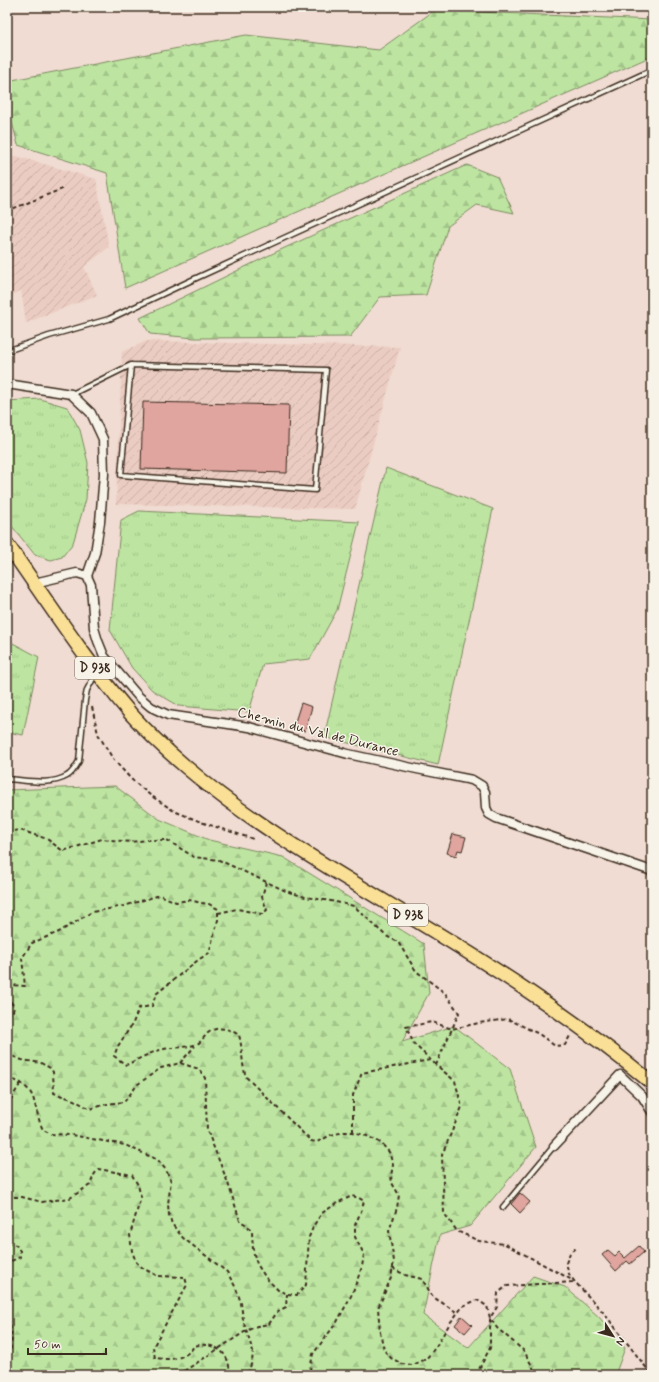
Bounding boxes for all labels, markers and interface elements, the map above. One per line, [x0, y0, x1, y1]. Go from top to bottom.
road number: D 938 [75, 657, 115, 679]
street label: Chemin du Val de Durance [235, 703, 401, 761]
road number: D 938 [388, 904, 428, 926]
north arrow [593, 1316, 633, 1356]
scale bar [28, 1330, 106, 1356]
text: N [612, 1334, 628, 1348]
text: 50 m [34, 1337, 61, 1353]

